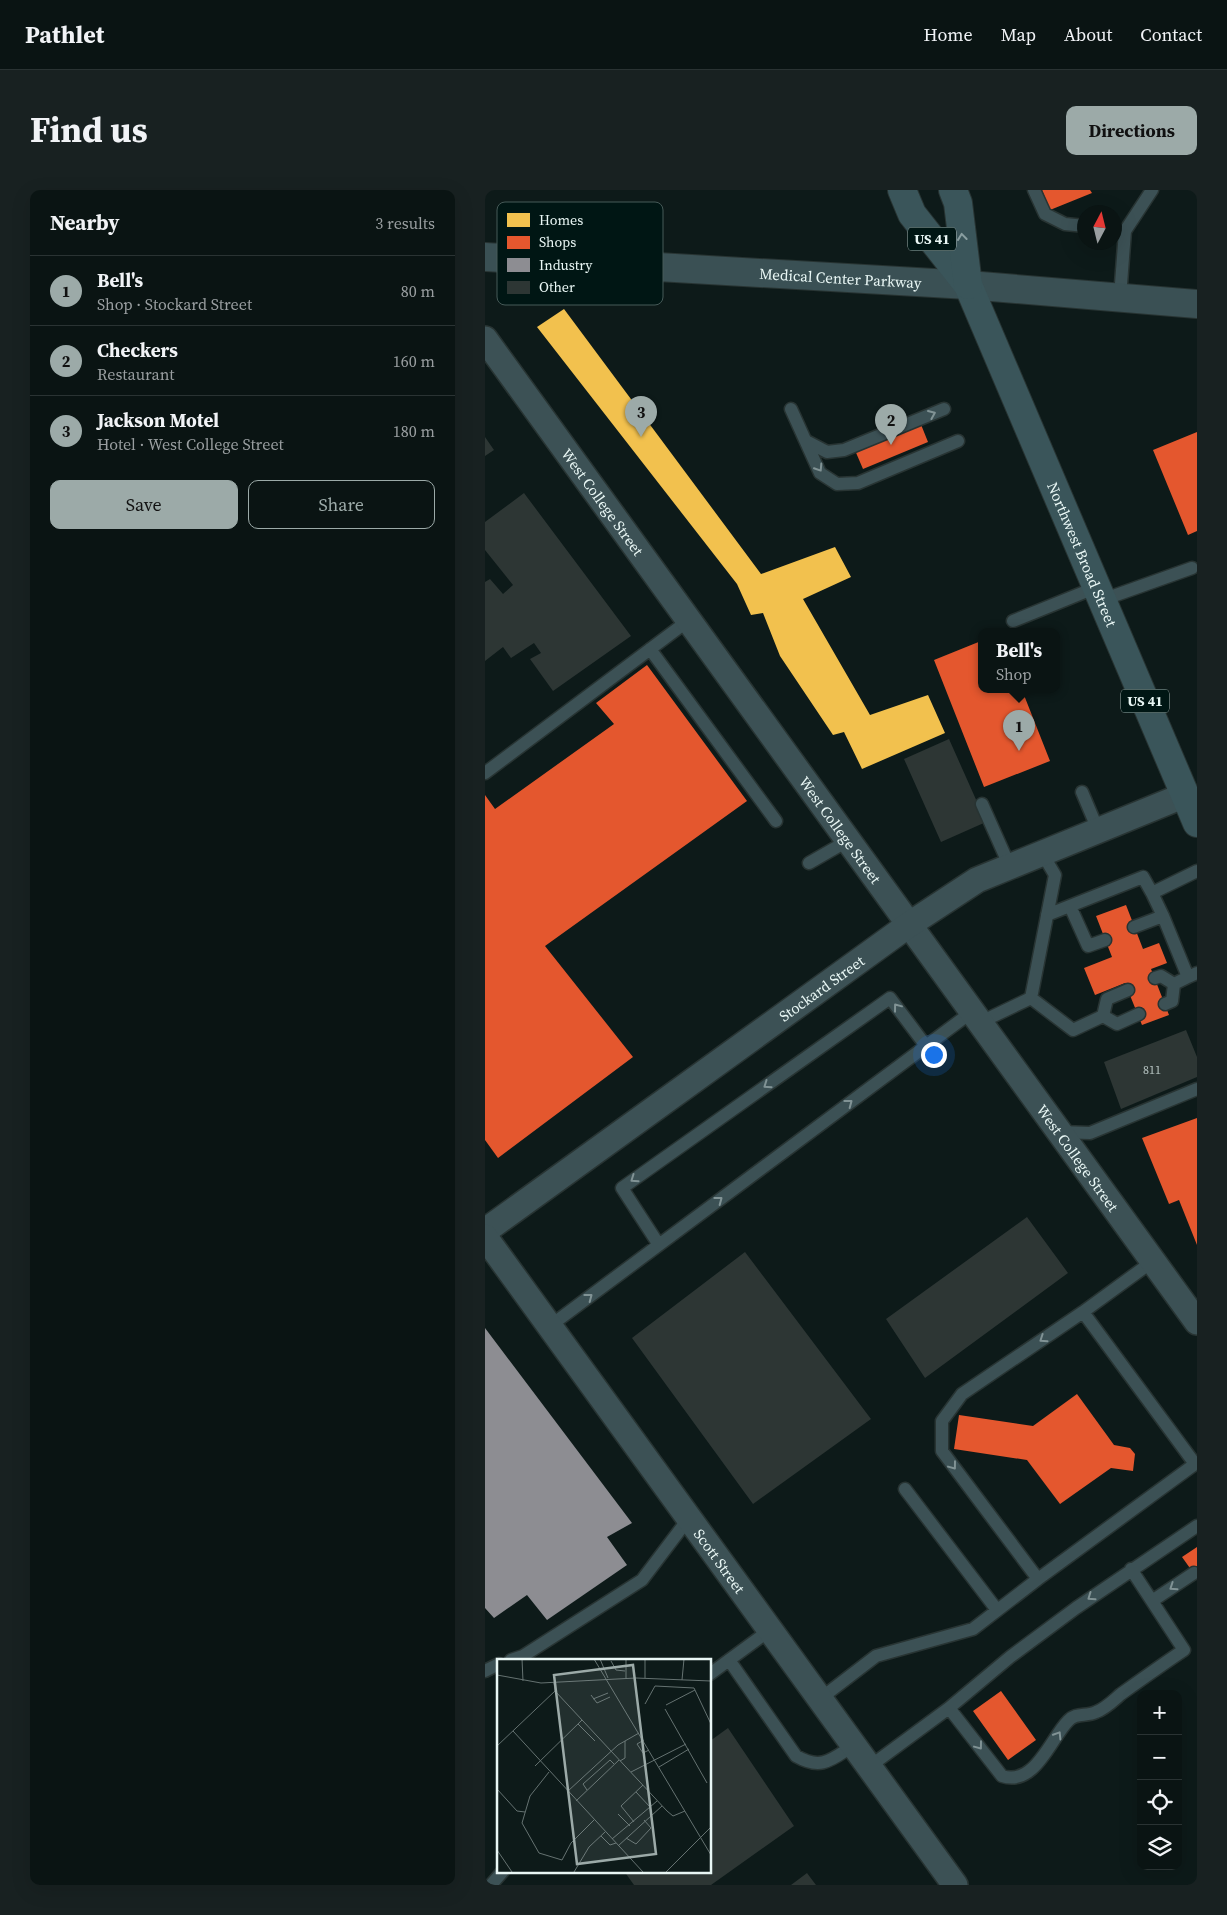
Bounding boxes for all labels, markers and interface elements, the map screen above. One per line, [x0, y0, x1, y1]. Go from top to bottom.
text: Pathlet [25, 18, 104, 51]
text: Home [924, 22, 973, 47]
text: Map [1001, 22, 1036, 47]
text: About [1064, 22, 1112, 47]
text: Contact [1140, 22, 1202, 47]
text: Find us [30, 106, 148, 154]
button: Directions [1066, 106, 1197, 155]
legend [497, 202, 663, 305]
north arrow [1077, 205, 1122, 250]
text: Nearby [50, 208, 120, 237]
text: Homes [539, 210, 583, 230]
text: 3 results [375, 212, 435, 234]
road number: US 41 [908, 228, 956, 251]
text: Shops [539, 232, 576, 252]
one-way arrow [957, 233, 968, 241]
text: Industry [539, 255, 593, 275]
street label: Medical Center Parkway [759, 262, 922, 293]
text: Bell's [97, 267, 143, 293]
text: Other [539, 277, 575, 297]
text: 1 [62, 280, 70, 302]
text: 80 m [401, 280, 435, 302]
text: Shop · Stockard Street [97, 293, 252, 315]
text: Checkers [97, 337, 178, 363]
text: 2 [62, 350, 70, 372]
text: 160 m [393, 350, 435, 372]
text: Restaurant [97, 363, 175, 385]
pin: 3 [625, 396, 657, 437]
pin: 2 [875, 404, 907, 445]
text: Jackson Motel [97, 407, 219, 433]
one-way arrow [927, 409, 936, 420]
text: 3 [62, 420, 70, 442]
text: 180 m [393, 420, 435, 442]
text: Hotel · West College Street [97, 433, 284, 455]
street label: West College Street [557, 444, 649, 560]
one-way arrow [813, 463, 823, 472]
street label: Northwest Broad Street [1043, 479, 1123, 630]
button: Save [50, 480, 238, 529]
button: Share [248, 480, 435, 529]
popup [978, 628, 1060, 693]
text: Bell's [996, 637, 1042, 663]
text: Shop [996, 663, 1031, 685]
road number: US 41 [1121, 690, 1169, 712]
pin: 1 [1003, 710, 1035, 751]
street label: West College Street [795, 772, 887, 888]
street label: Stockard Street [774, 950, 868, 1026]
one-way arrow [894, 1004, 902, 1013]
your location [921, 1042, 947, 1068]
house number: 811 [1143, 1062, 1161, 1078]
one-way arrow [763, 1079, 773, 1088]
one-way arrow [843, 1100, 853, 1109]
street label: West College Street [1032, 1100, 1124, 1216]
one-way arrow [630, 1173, 640, 1182]
one-way arrow [713, 1198, 722, 1206]
one-way arrow [583, 1295, 592, 1303]
one-way arrow [1039, 1333, 1048, 1342]
one-way arrow [947, 1460, 956, 1470]
street label: Scott Street [689, 1524, 751, 1598]
one-way arrow [1169, 1581, 1178, 1590]
one-way arrow [1087, 1591, 1097, 1600]
inset map [497, 1659, 711, 1872]
map controls [1137, 1690, 1182, 1870]
button: + [1137, 1690, 1182, 1735]
one-way arrow [1052, 1732, 1062, 1741]
button: − [1137, 1735, 1182, 1780]
one-way arrow [973, 1740, 982, 1750]
button: locate [1137, 1780, 1182, 1825]
button: layers [1137, 1825, 1182, 1870]

